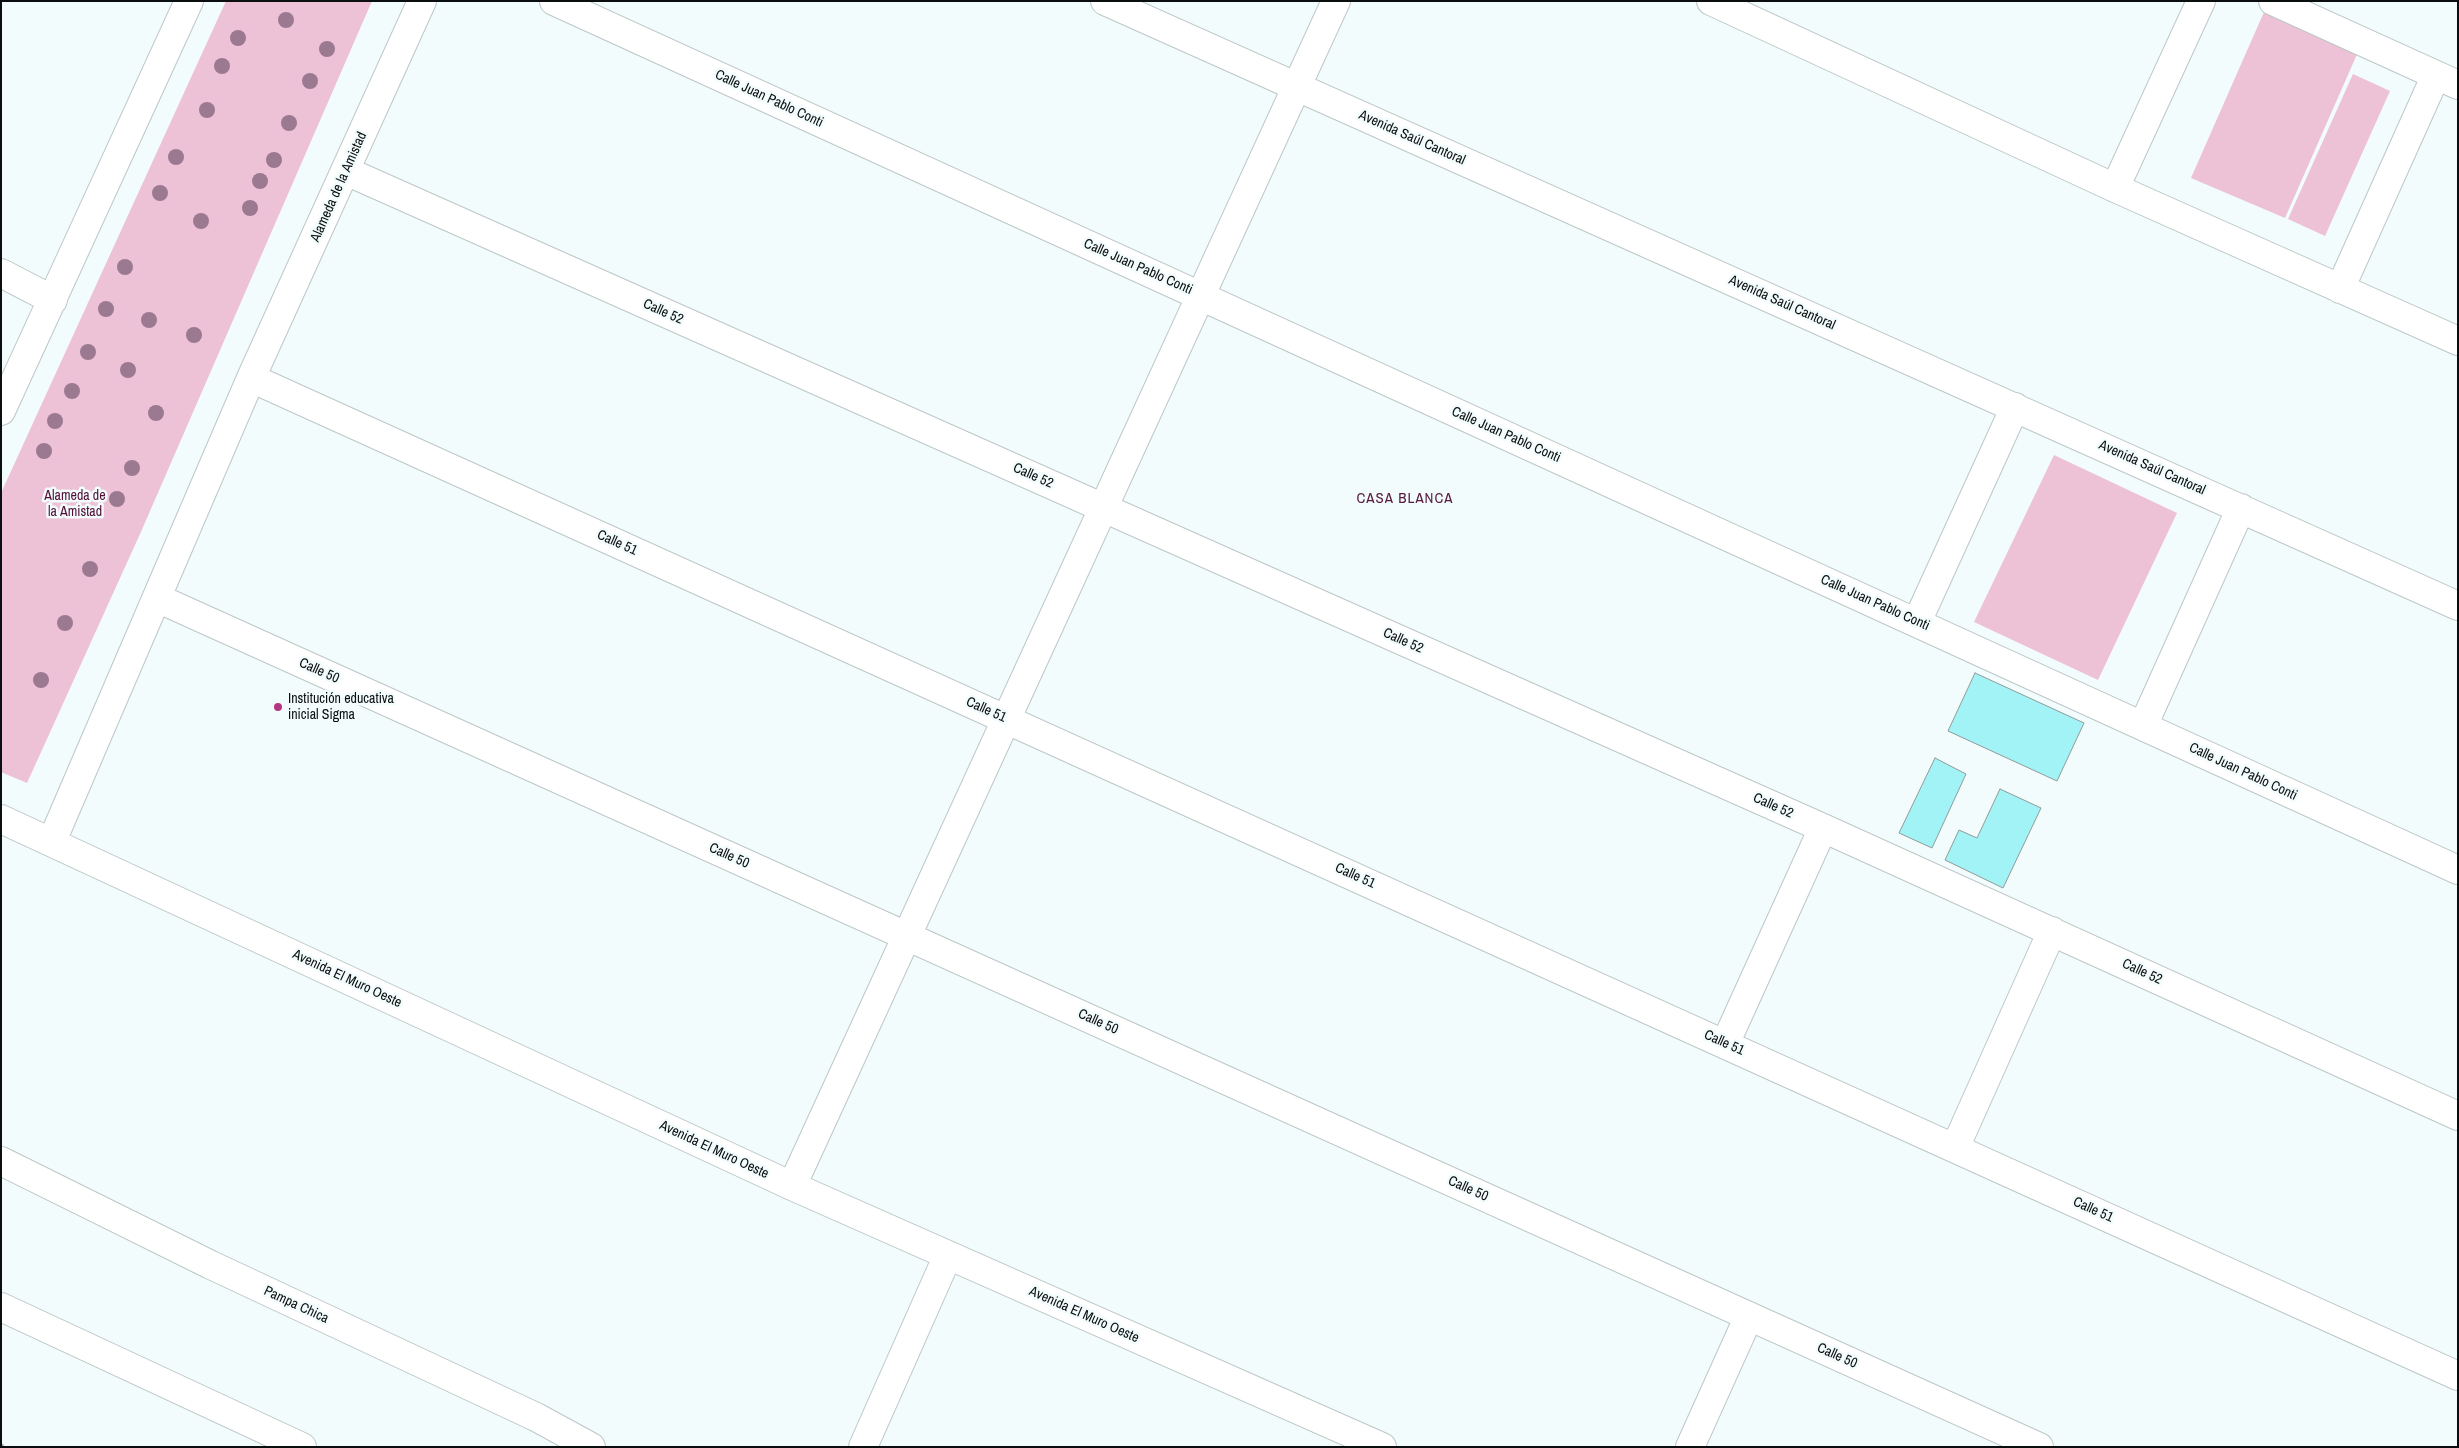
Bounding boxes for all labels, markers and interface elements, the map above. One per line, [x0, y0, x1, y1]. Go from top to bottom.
street label: Calle Juan Pablo Conti [712, 67, 826, 131]
street label: Avenida Saúl Cantoral [1356, 107, 1468, 169]
street label: Alameda de la Amistad [307, 129, 371, 245]
street label: Calle Juan Pablo Conti [1081, 235, 1195, 299]
street label: Avenida Saúl Cantoral [1726, 272, 1838, 334]
street label: Calle 52 [640, 296, 686, 328]
street label: Calle Juan Pablo Conti [1449, 403, 1563, 467]
street label: Avenida Saúl Cantoral [2096, 437, 2208, 499]
street label: Calle 52 [1010, 460, 1056, 492]
park label: Alameda de la Amistad [44, 488, 106, 520]
district label: CASA BLANCA [1355, 490, 1455, 508]
street label: Calle 51 [594, 527, 640, 559]
street label: Calle Juan Pablo Conti [1818, 571, 1932, 635]
street label: Calle 52 [1380, 625, 1426, 657]
street label: Calle 50 [296, 655, 342, 687]
place label: Institución educativa inicial Sigma [288, 691, 394, 724]
street label: Calle 51 [963, 694, 1009, 726]
marker: Institución educativa inicial Sigma [272, 701, 284, 713]
street label: Calle Juan Pablo Conti [2186, 740, 2300, 804]
street label: Calle 52 [1750, 790, 1796, 822]
street label: Calle 50 [706, 840, 752, 872]
street label: Calle 51 [1332, 860, 1378, 892]
street label: Avenida El Muro Oeste [290, 946, 404, 1012]
street label: Calle 52 [2119, 955, 2165, 989]
street label: Calle 50 [1075, 1006, 1121, 1038]
street label: Calle 51 [1701, 1027, 1747, 1059]
street label: Avenida El Muro Oeste [657, 1117, 771, 1183]
street label: Calle 50 [1445, 1173, 1491, 1205]
street label: Calle 51 [2070, 1194, 2116, 1226]
street label: Pampa Chica [261, 1283, 331, 1327]
street label: Avenida El Muro Oeste [1026, 1283, 1142, 1347]
street label: Calle 50 [1814, 1340, 1860, 1372]

